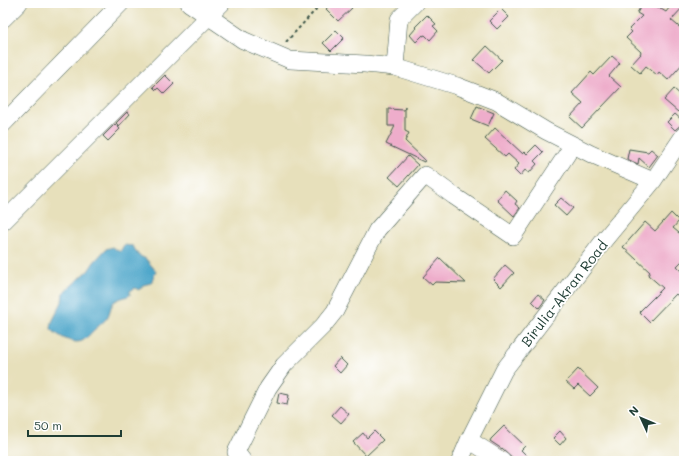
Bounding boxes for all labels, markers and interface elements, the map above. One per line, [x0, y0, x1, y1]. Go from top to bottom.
street label: Birulia-Akran Road [516, 236, 612, 350]
north arrow [621, 398, 661, 438]
text: N [625, 402, 642, 419]
scale bar [28, 412, 121, 438]
text: 50 m [34, 417, 62, 433]

